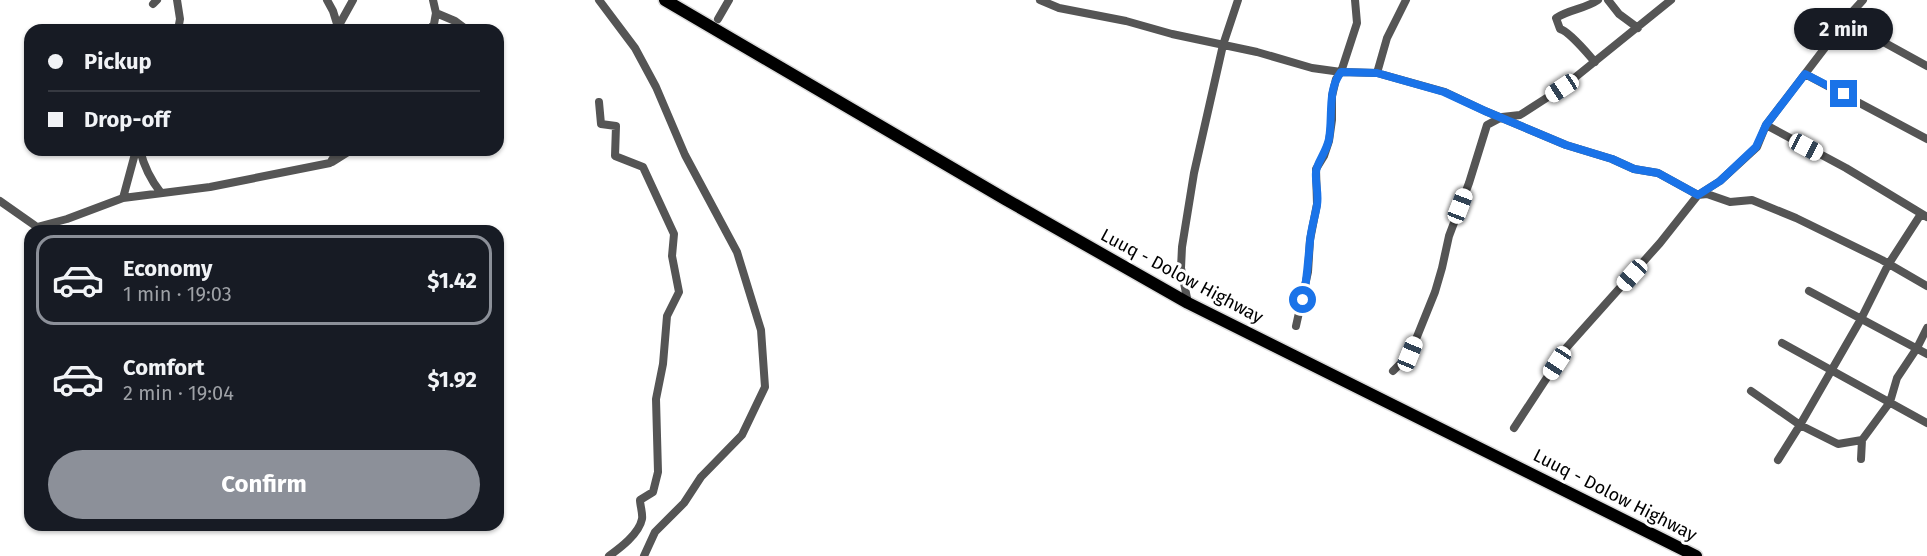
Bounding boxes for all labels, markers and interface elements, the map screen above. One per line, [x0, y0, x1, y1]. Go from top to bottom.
callout: 2 min [1794, 7, 1894, 49]
text: 2 min [1819, 17, 1868, 41]
text: Pickup [84, 48, 152, 75]
car [1542, 71, 1582, 105]
route end [1830, 80, 1857, 107]
text: Drop-off [84, 106, 170, 133]
car [1786, 131, 1826, 163]
car [1445, 186, 1475, 226]
street label: Luuq - Dolow Highway [1097, 224, 1267, 328]
icon: car [51, 253, 105, 307]
text: Economy [123, 255, 212, 282]
car [1613, 256, 1651, 294]
text: $1.42 [427, 267, 477, 294]
text: 1 min · 19:03 [123, 282, 232, 306]
route start [1289, 286, 1316, 313]
car [1395, 334, 1425, 374]
car [1540, 343, 1574, 383]
icon: car [51, 352, 105, 406]
text: Comfort [123, 354, 204, 381]
text: $1.92 [427, 366, 477, 393]
text: 2 min · 19:04 [123, 381, 234, 405]
street label: Luuq - Dolow Highway [1529, 444, 1701, 546]
button: Confirm [48, 450, 480, 519]

